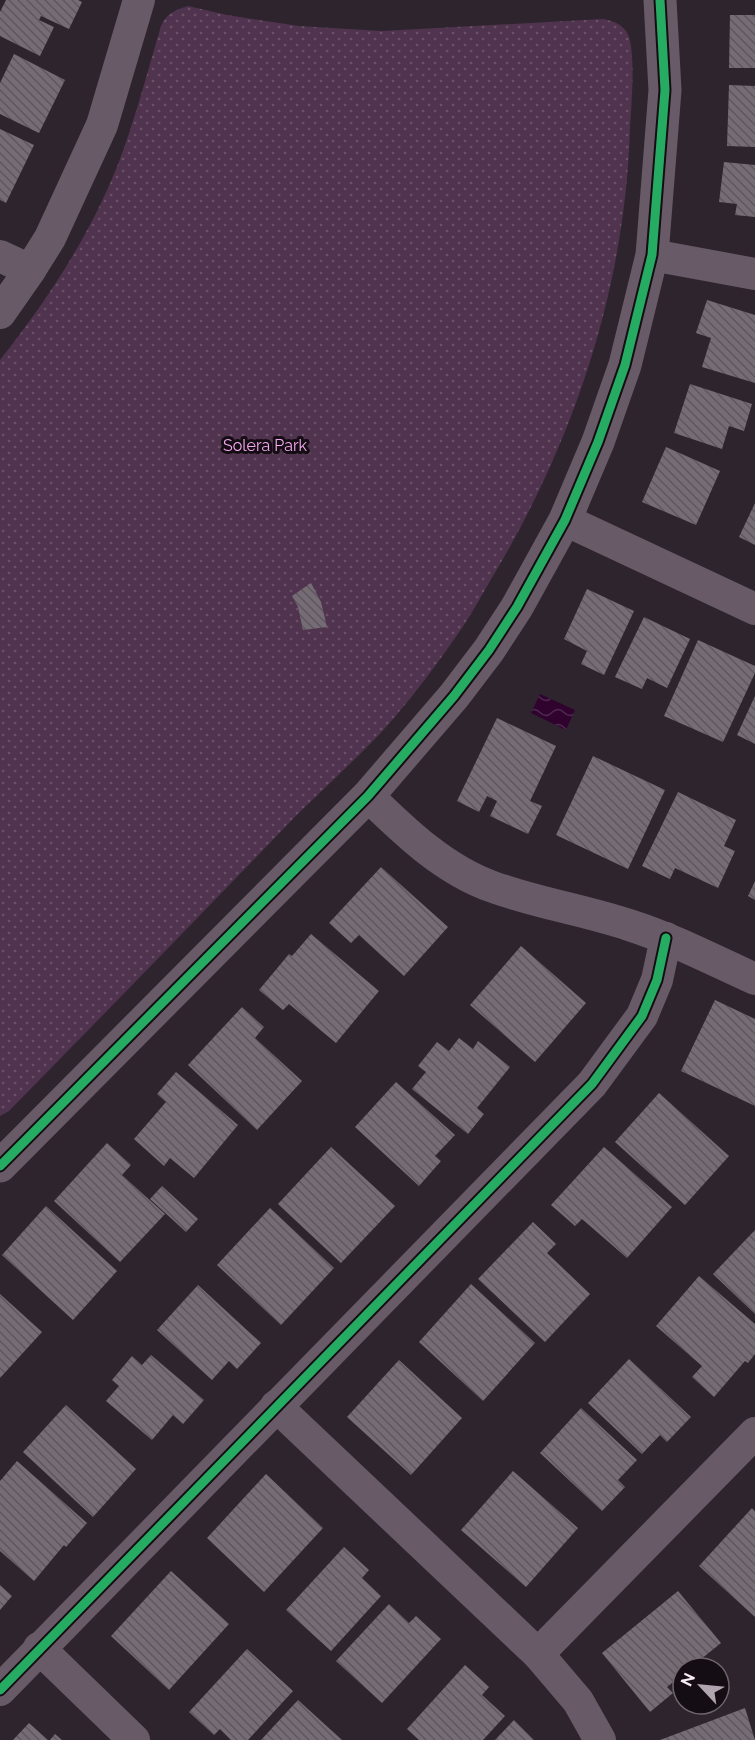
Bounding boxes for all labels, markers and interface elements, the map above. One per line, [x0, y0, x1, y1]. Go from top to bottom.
park label: Solera Park [223, 436, 308, 455]
north arrow [671, 1656, 731, 1716]
text: N [677, 1670, 699, 1689]

